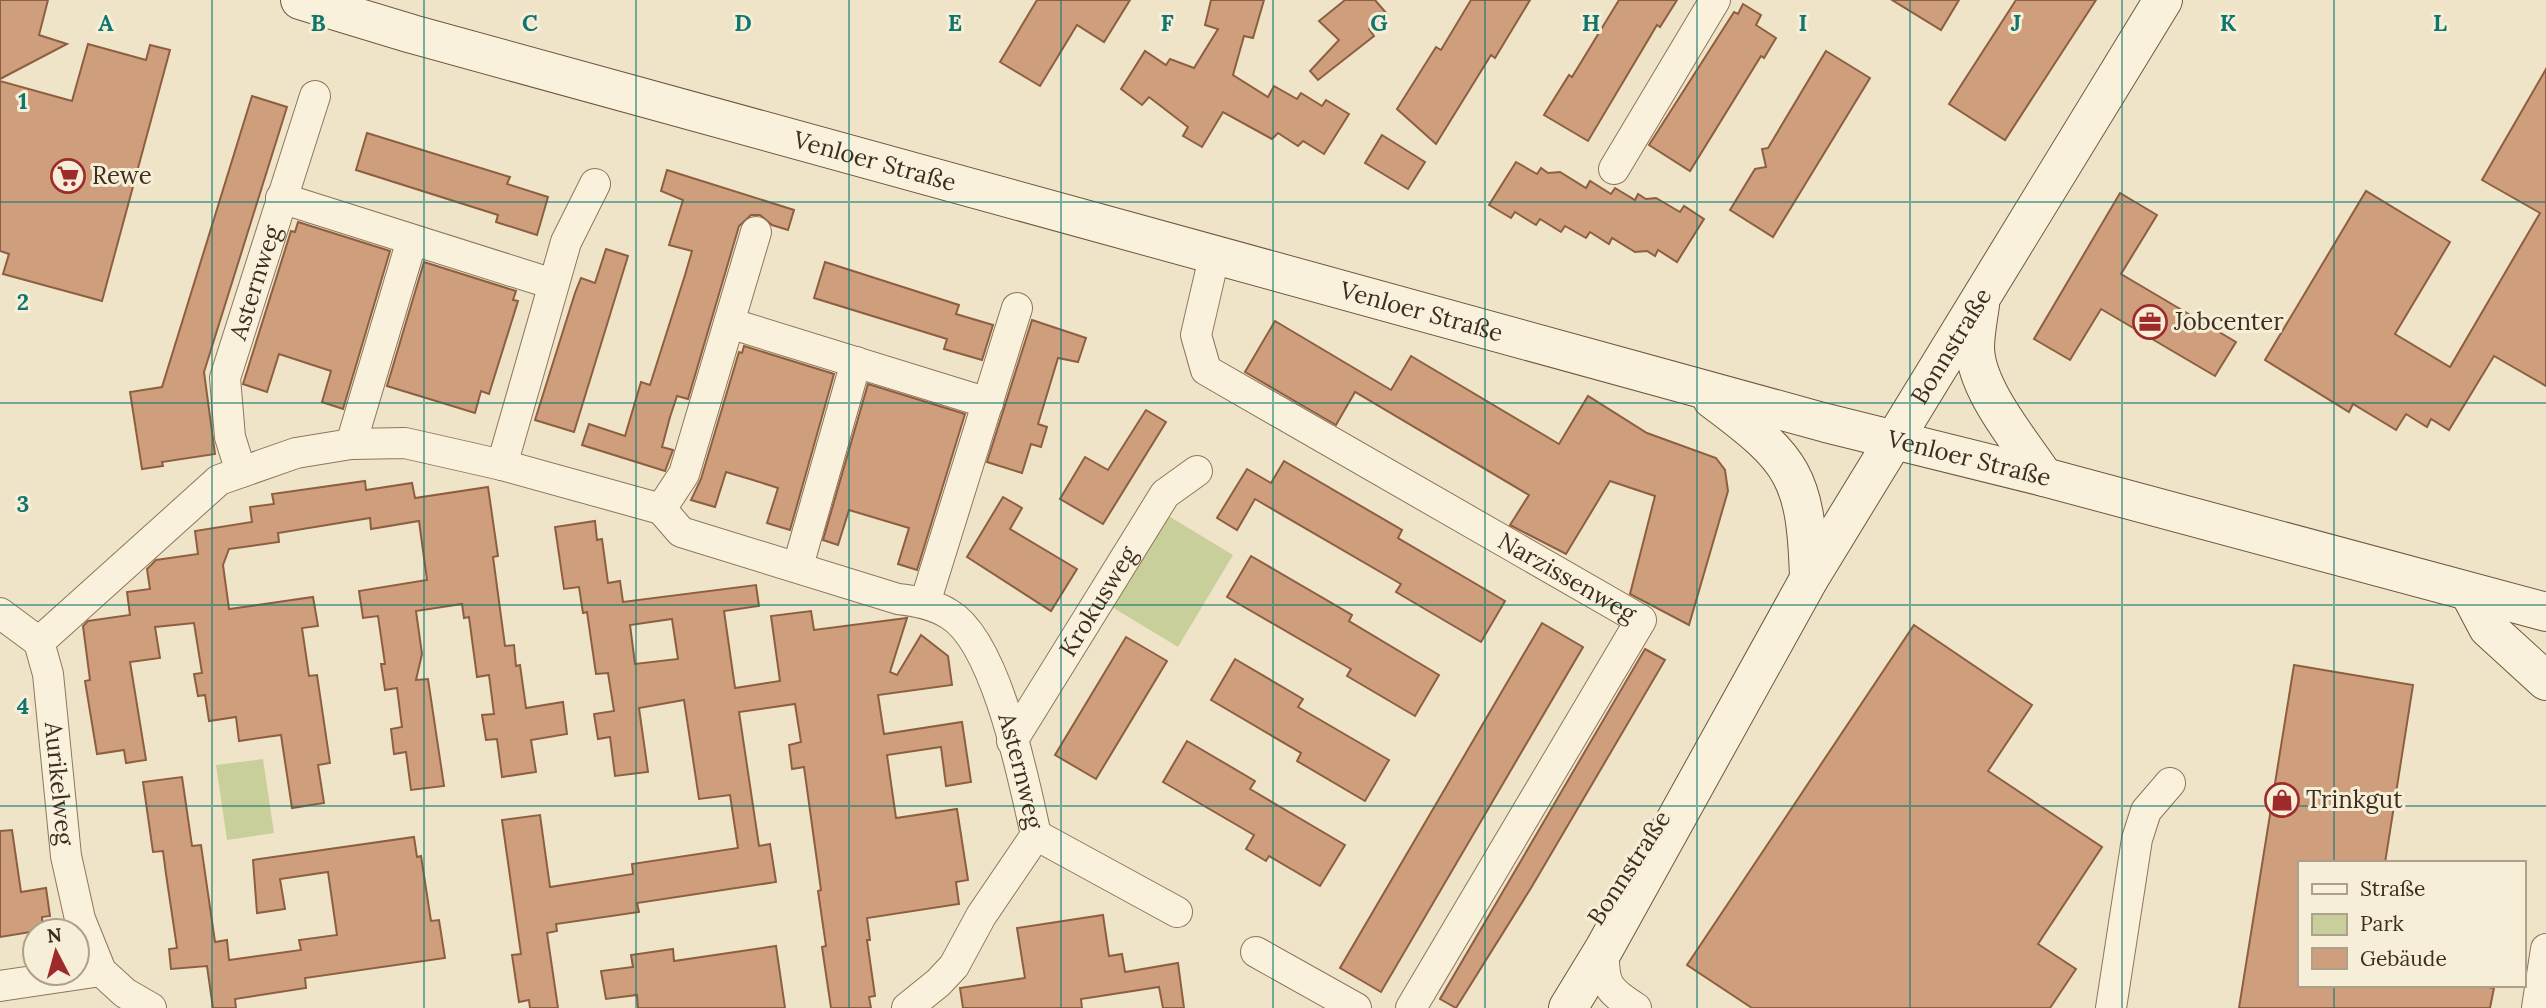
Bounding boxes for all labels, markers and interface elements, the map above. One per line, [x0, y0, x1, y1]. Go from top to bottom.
text: A [98, 8, 114, 37]
text: B [310, 8, 326, 37]
text: C [522, 8, 538, 37]
text: D [734, 8, 752, 37]
text: E [948, 8, 962, 37]
text: F [1160, 8, 1174, 37]
text: G [1370, 8, 1388, 37]
text: H [1582, 8, 1600, 37]
text: I [1799, 8, 1807, 37]
text: J [2011, 8, 2021, 37]
text: K [2220, 8, 2237, 37]
text: L [2433, 8, 2447, 37]
text: 1 [18, 86, 28, 115]
street label: Venloer Straße [789, 123, 960, 198]
supermarket icon: Rewe [49, 157, 87, 195]
place label: Rewe [92, 160, 152, 191]
street label: Asternweg [222, 221, 288, 344]
street label: Venloer Straße [1336, 274, 1506, 348]
street label: Bonnstraße [1904, 282, 1998, 410]
text: 2 [17, 287, 29, 316]
office icon: Jobcenter [2131, 303, 2169, 341]
place label: Jobcenter [2173, 306, 2284, 337]
street label: Venloer Straße [1883, 423, 2054, 493]
text: 3 [17, 489, 29, 518]
street label: Narzissenweg [1493, 525, 1643, 629]
street label: Krokusweg [1052, 540, 1144, 662]
text: 4 [17, 691, 29, 720]
street label: Asternweg [991, 708, 1050, 832]
street label: Aurikelweg [38, 719, 81, 847]
shop icon: Trinkgut [2263, 781, 2301, 819]
place label: Trinkgut [2306, 784, 2403, 815]
street label: Bonnstraße [1580, 805, 1677, 931]
legend [2298, 861, 2525, 987]
text: Straße [2360, 875, 2425, 902]
text: Park [2360, 910, 2404, 937]
north arrow [21, 917, 91, 987]
text: N [46, 922, 63, 948]
text: Gebäude [2360, 945, 2447, 972]

